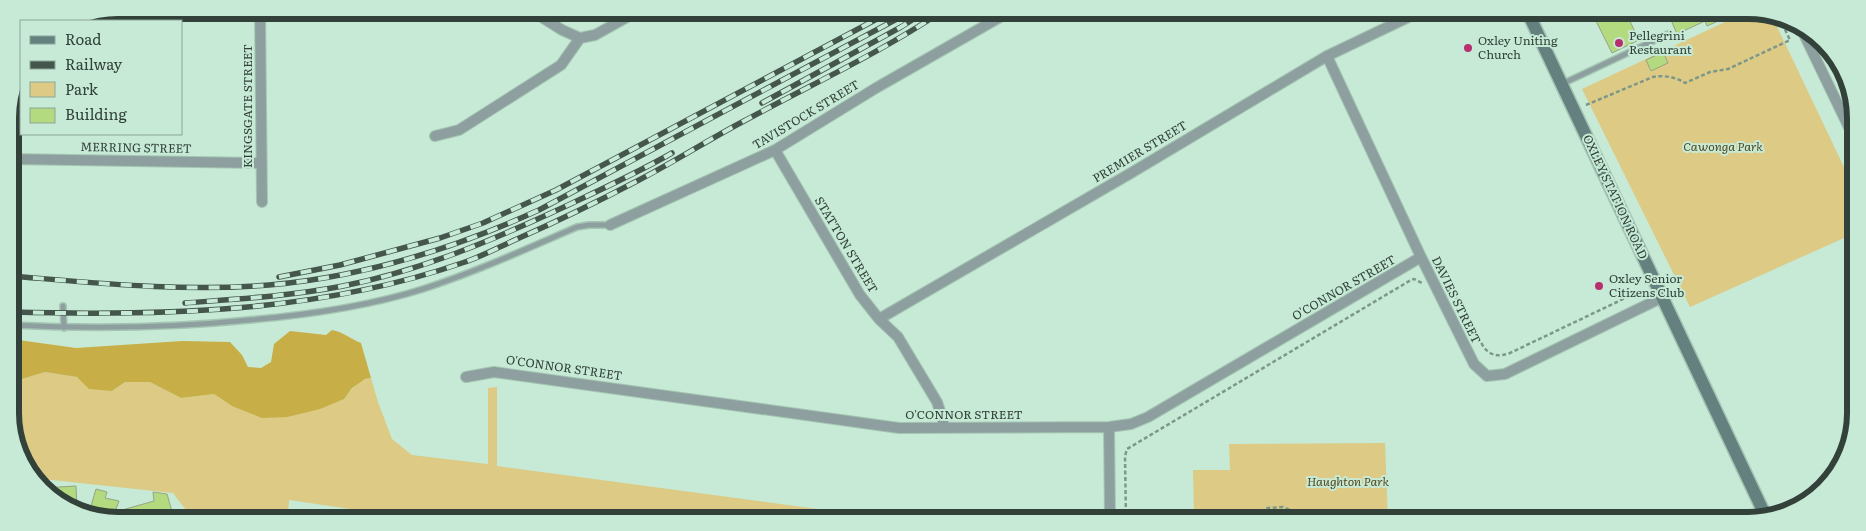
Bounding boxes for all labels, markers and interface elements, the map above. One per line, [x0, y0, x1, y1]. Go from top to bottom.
legend [20, 20, 182, 135]
place label: Pellegrini Restaurant [1629, 26, 1692, 58]
text: Road [65, 27, 101, 50]
place label: Oxley Uniting Church [1478, 31, 1558, 63]
marker: Pellegrini Restaurant [1613, 37, 1625, 49]
marker: Oxley Uniting Church [1462, 42, 1474, 54]
street label: KINGSGATE STREET [238, 44, 256, 168]
text: Railway [65, 52, 123, 75]
street label: TAVISTOCK STREET [749, 75, 862, 153]
text: Park [65, 77, 99, 100]
text: Building [65, 102, 127, 125]
street label: PREMIER STREET [1089, 116, 1190, 187]
street label: OXLEY STATION ROAD [1579, 131, 1653, 262]
street label: MERRING STREET [80, 137, 192, 157]
park label: Cawonga Park [1683, 137, 1763, 155]
street label: STATTON STREET [811, 193, 883, 296]
street label: O'CONNOR STREET [1288, 250, 1399, 324]
street label: DAVIES STREET [1428, 253, 1486, 346]
place label: Oxley Senior Citizens Club [1609, 269, 1684, 301]
marker: Oxley Senior Citizens Club [1593, 280, 1605, 292]
street label: O'CONNOR STREET [505, 350, 624, 384]
street label: O'CONNOR STREET [905, 405, 1023, 423]
park label: Haughton Park [1307, 472, 1389, 490]

